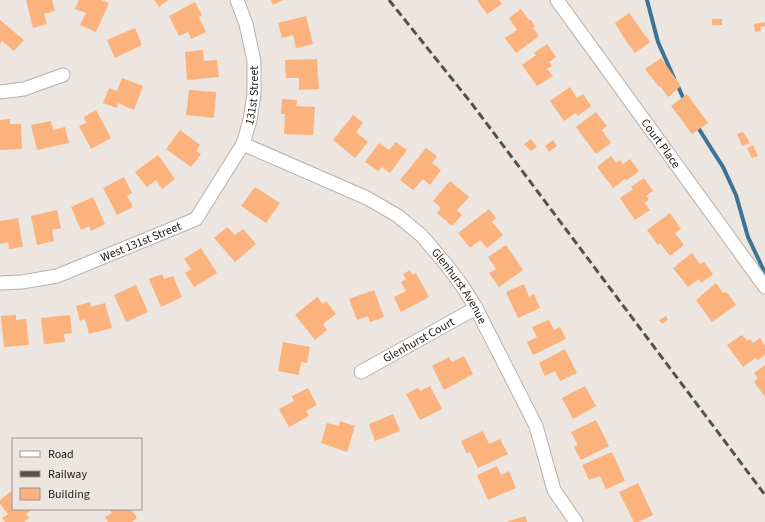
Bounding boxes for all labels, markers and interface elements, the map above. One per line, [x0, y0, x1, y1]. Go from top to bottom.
street label: 131st Street [241, 66, 263, 127]
street label: Court Place [637, 115, 684, 172]
street label: West 131st Street [98, 218, 184, 266]
street label: Glenhurst Avenue [427, 245, 491, 327]
street label: Glenhurst Court [380, 314, 458, 367]
legend [12, 438, 142, 510]
text: Road [48, 446, 74, 463]
text: Railway [48, 466, 87, 483]
text: Building [48, 486, 90, 503]

